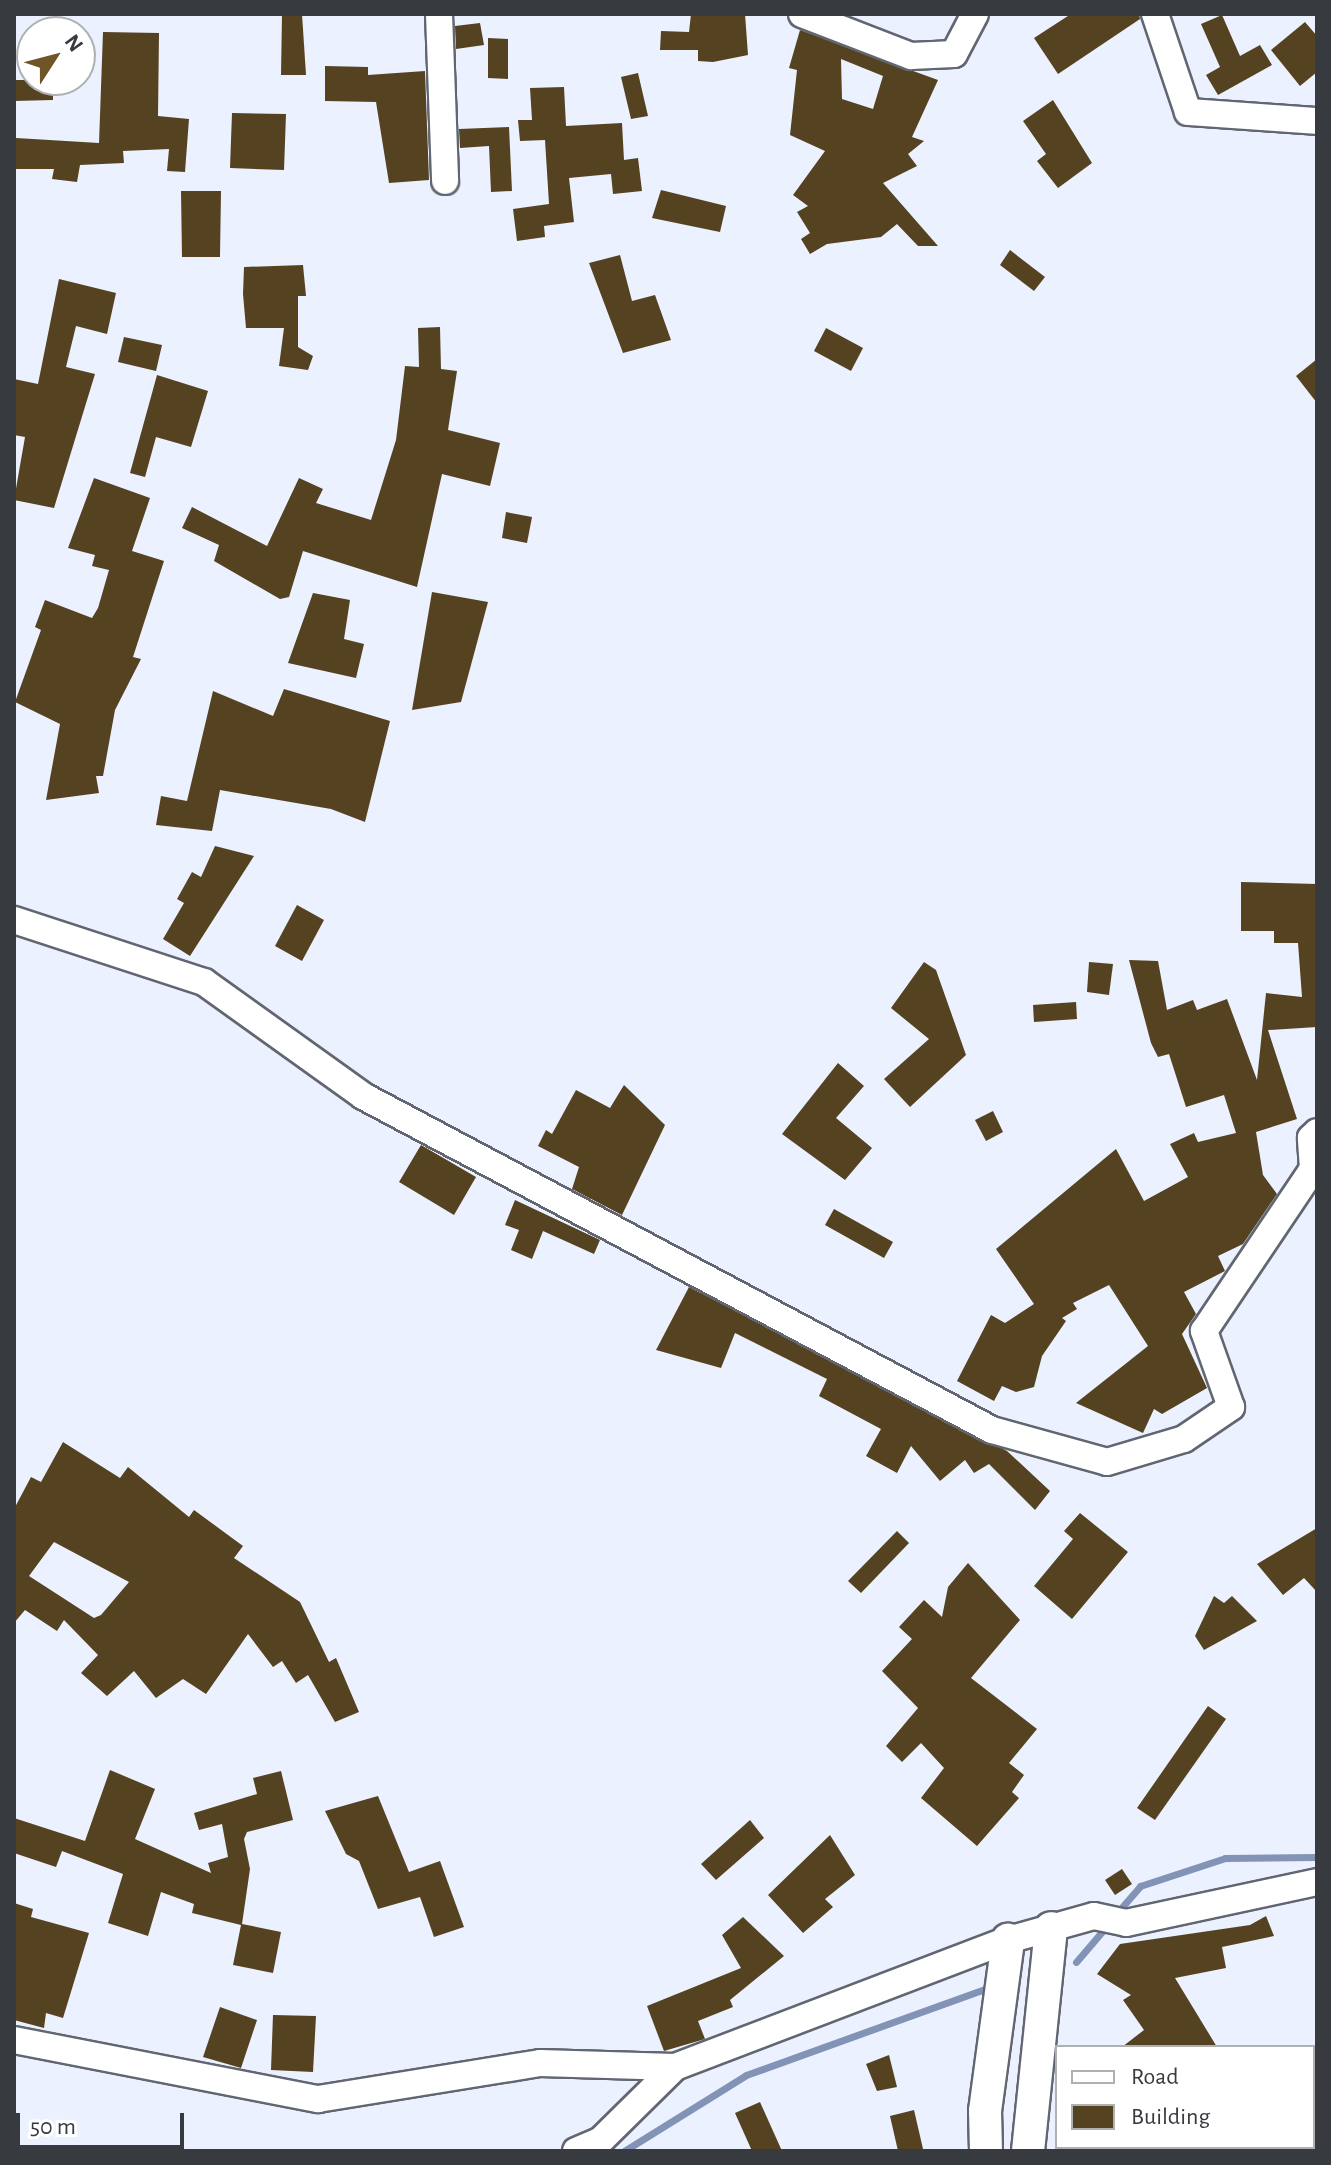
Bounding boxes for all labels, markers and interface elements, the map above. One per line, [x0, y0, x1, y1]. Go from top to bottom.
north arrow [16, 16, 96, 96]
text: N [60, 30, 87, 56]
legend [1055, 2045, 1315, 2149]
text: Road [1131, 2065, 1179, 2089]
scale bar [20, 2097, 188, 2147]
text: Building [1131, 2105, 1210, 2129]
text: 50 m [30, 2115, 76, 2139]

